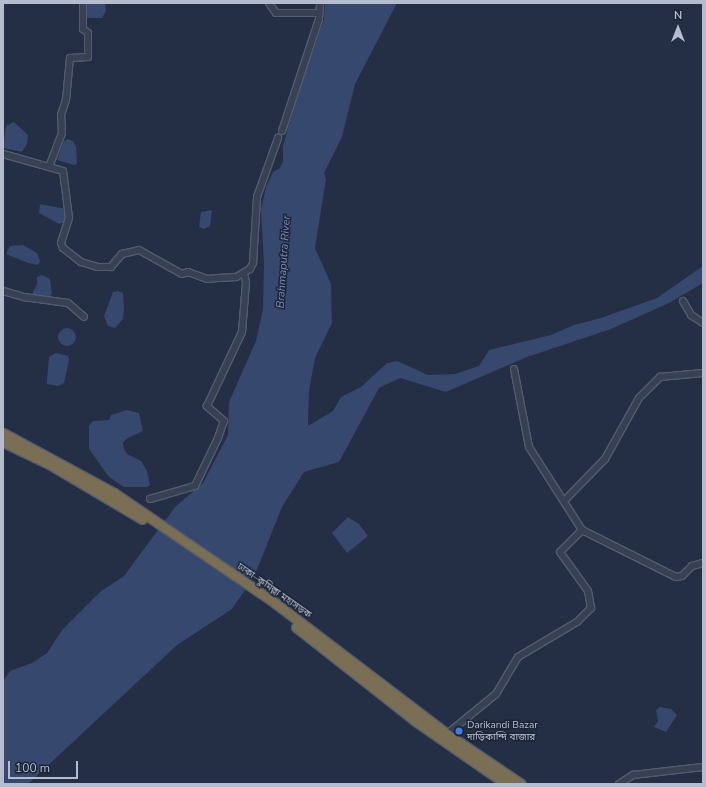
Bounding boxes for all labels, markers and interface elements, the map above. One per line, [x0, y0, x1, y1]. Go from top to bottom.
north arrow [658, 8, 698, 48]
text: N [674, 8, 682, 23]
water label: Brahmaputra River [274, 215, 294, 309]
street label: ঢাকা–কুমিল্লা মহাসড়ক [234, 561, 314, 621]
place label: Darikandi Bazar দাড়িকান্দি বাজার [467, 719, 538, 742]
marker: Darikandi Bazar দাড়িকান্দি বাজার [454, 726, 464, 736]
scale bar [10, 753, 80, 779]
text: 100 m [15, 760, 50, 776]

